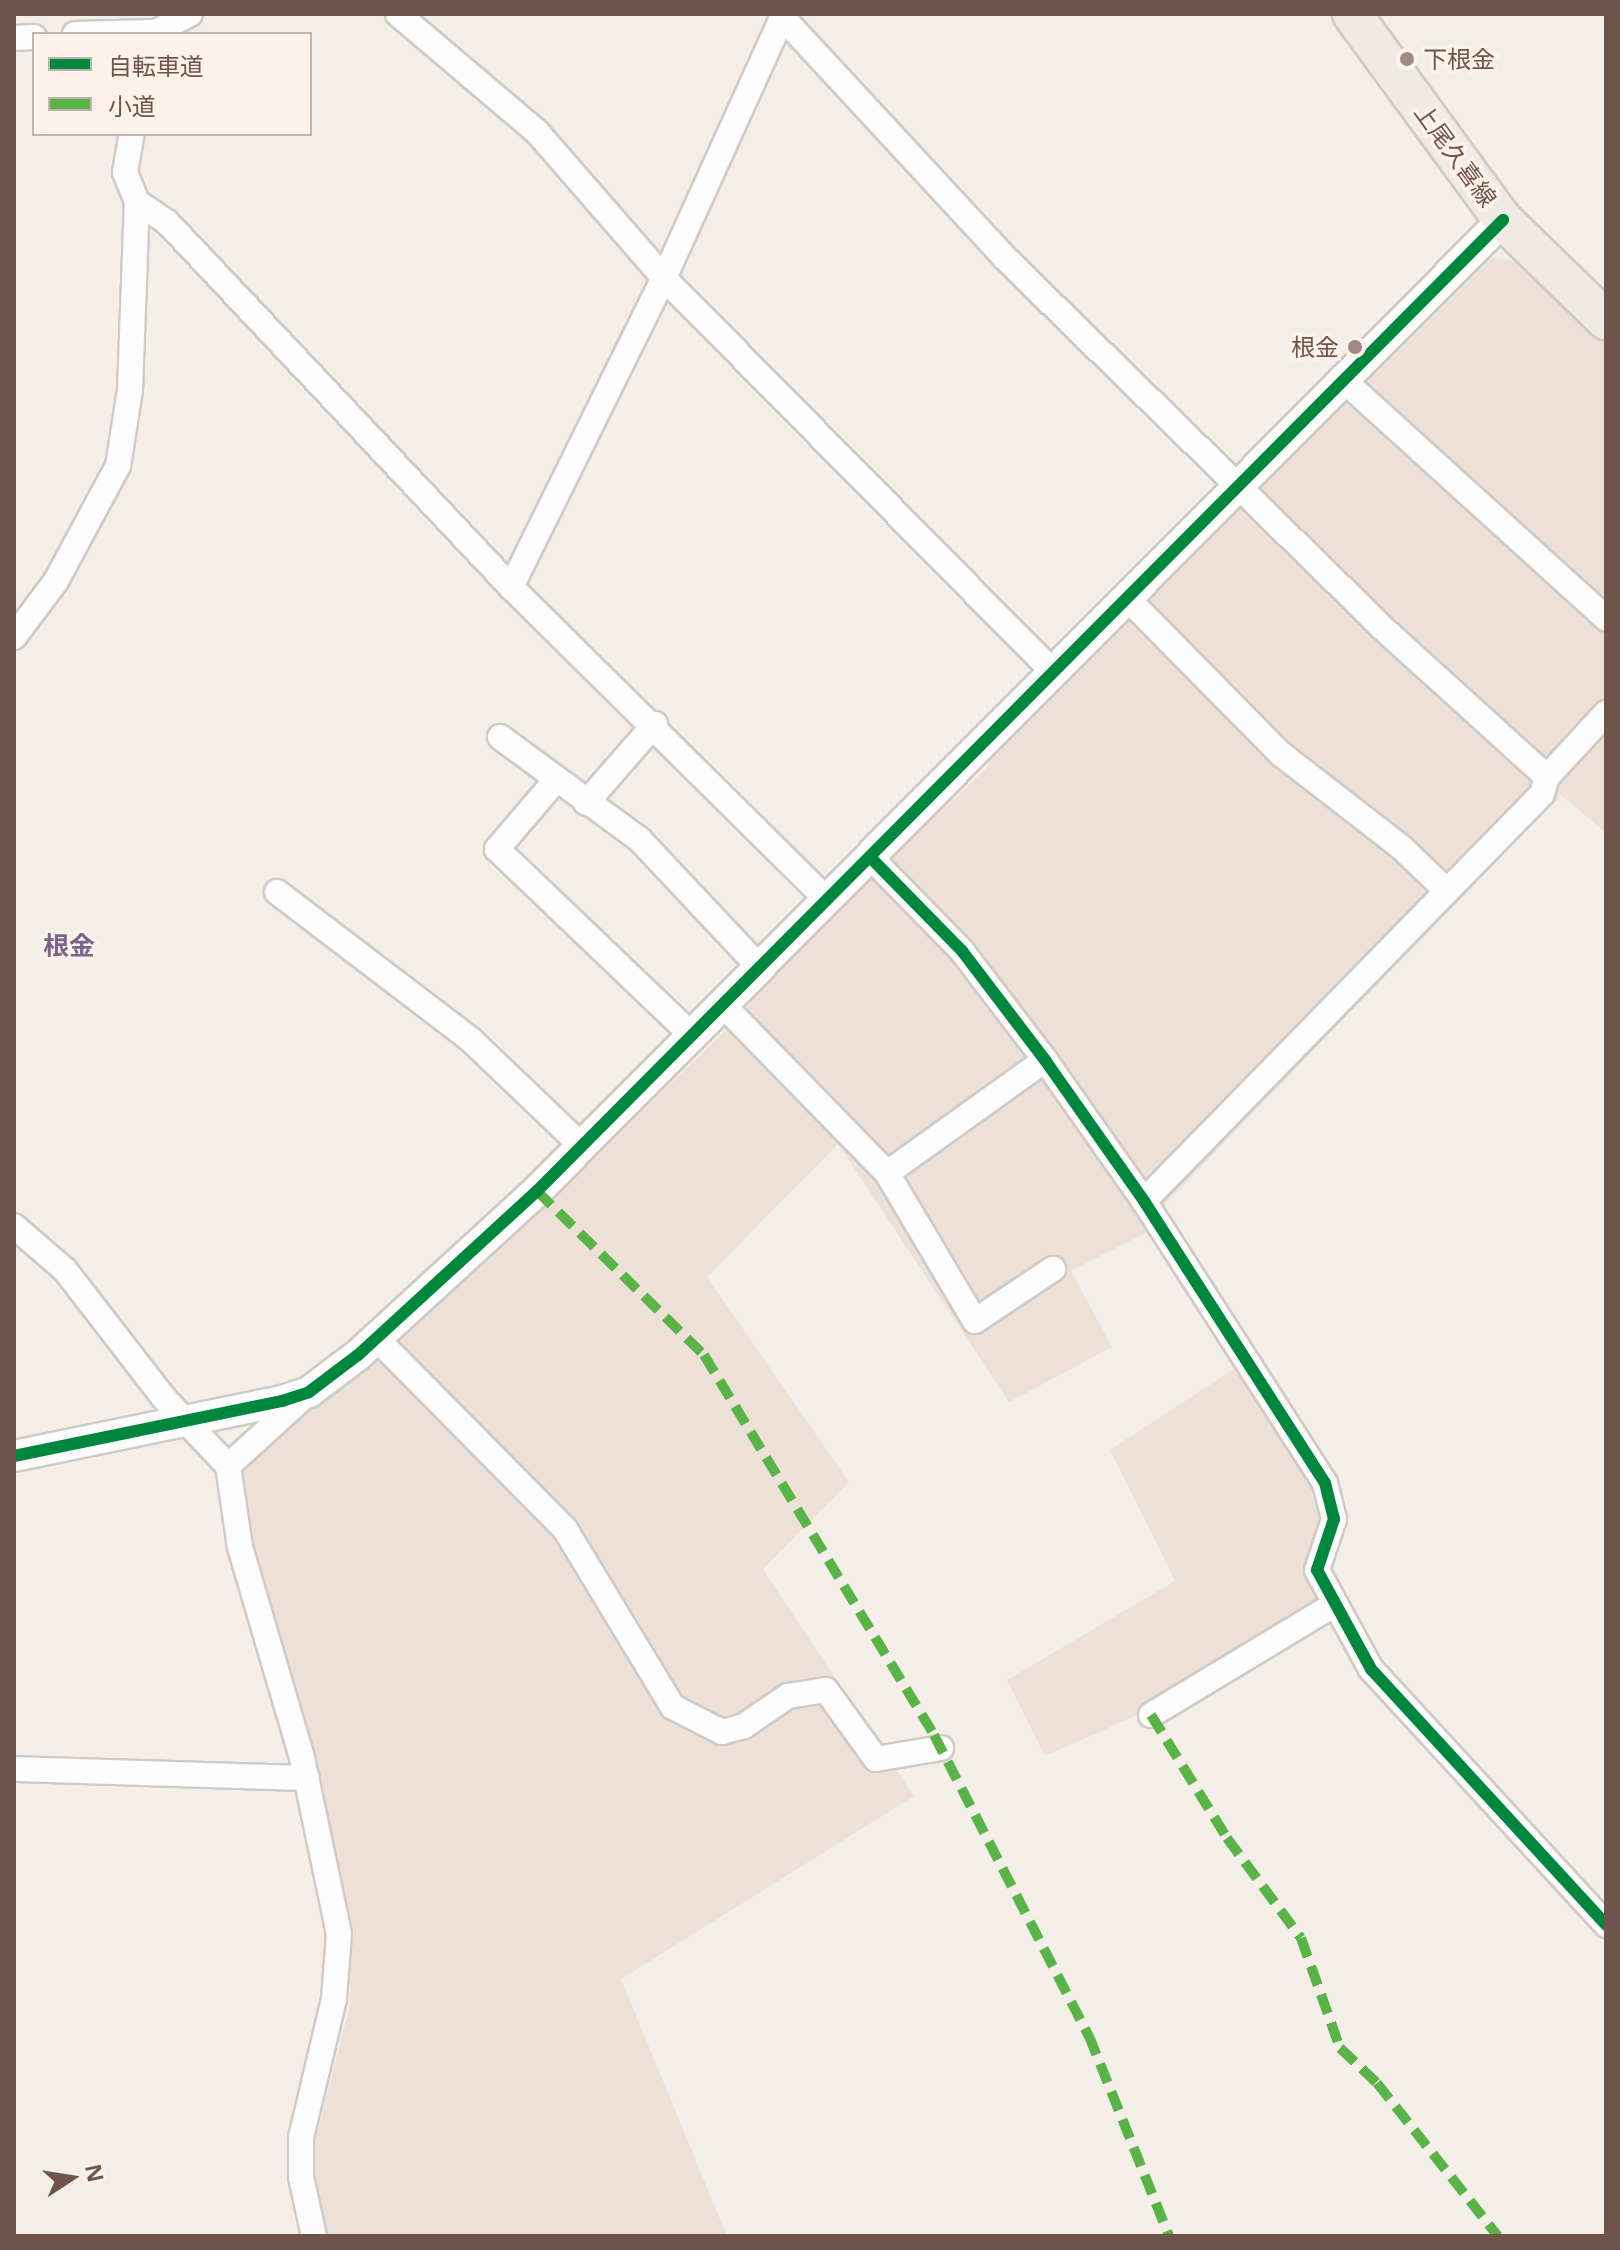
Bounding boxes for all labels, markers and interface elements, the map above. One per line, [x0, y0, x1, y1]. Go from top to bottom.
legend [32, 32, 312, 136]
place label: 下根金 [1423, 45, 1495, 73]
text: 自転車道 [108, 49, 204, 82]
marker: 下根金 [1398, 50, 1416, 68]
text: 小道 [108, 89, 156, 122]
street label: 上尾久喜線 [1409, 98, 1503, 212]
place label: 根金 [1291, 333, 1339, 361]
marker: 根金 [1346, 338, 1364, 356]
district label: 根金 [43, 930, 95, 962]
north arrow [32, 2138, 112, 2218]
text: N [79, 2161, 112, 2185]

